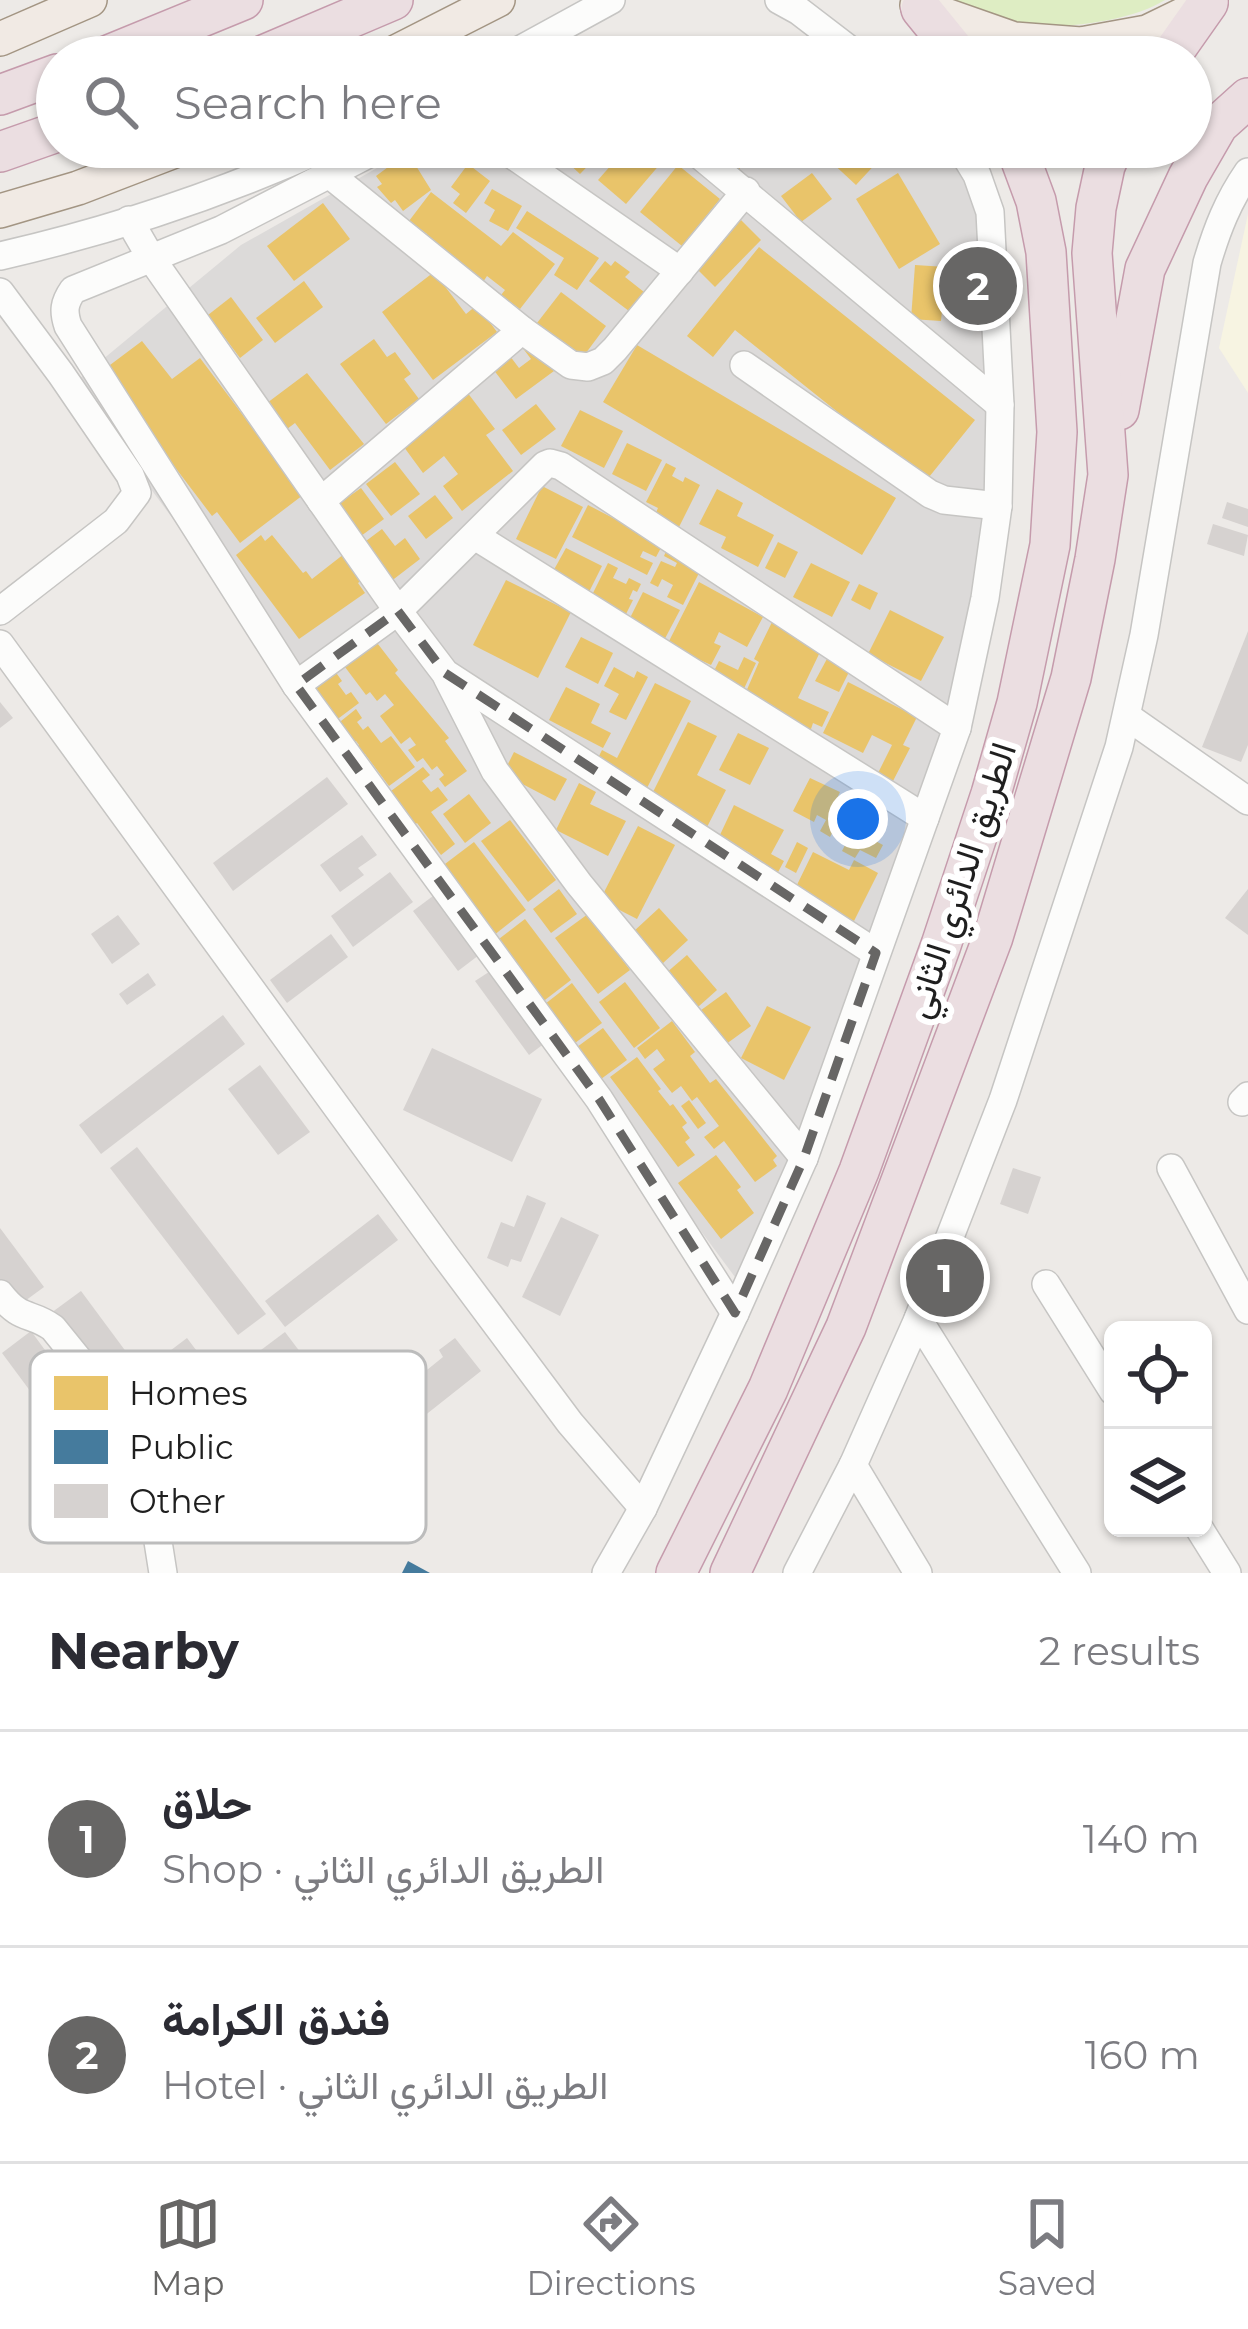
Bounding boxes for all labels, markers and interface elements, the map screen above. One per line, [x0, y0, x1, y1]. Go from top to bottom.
search box [36, 36, 1212, 168]
icon: search [78, 69, 144, 135]
text: Search here [174, 75, 442, 130]
pin: 2 [939, 241, 1017, 331]
street label: الطريق الدائري الثاني [895, 737, 1033, 1026]
your location [828, 789, 888, 849]
pin: 1 [906, 1233, 984, 1323]
map controls [1104, 1321, 1212, 1537]
button: locate [1104, 1321, 1212, 1429]
legend [30, 1351, 426, 1543]
text: Homes [129, 1373, 248, 1413]
text: Public [129, 1427, 234, 1467]
button: layers [1104, 1429, 1212, 1537]
text: Other [129, 1481, 226, 1521]
text: Nearby [48, 1620, 239, 1682]
text: 2 results [1039, 1627, 1200, 1675]
text: حلاق [162, 1775, 252, 1830]
text: 1 [79, 1815, 95, 1863]
text: 140 m [1083, 1815, 1200, 1863]
text: Shop · الطريق الدائري الثاني [162, 1845, 604, 1893]
text: فندق الكرامة [162, 1991, 390, 2046]
text: 2 [75, 2031, 99, 2079]
text: 160 m [1085, 2031, 1200, 2079]
text: Hotel · الطريق الدائري الثاني [162, 2061, 608, 2109]
tab: Map [151, 2191, 224, 2303]
tab: Directions [527, 2191, 696, 2303]
tab: Saved [998, 2191, 1097, 2303]

